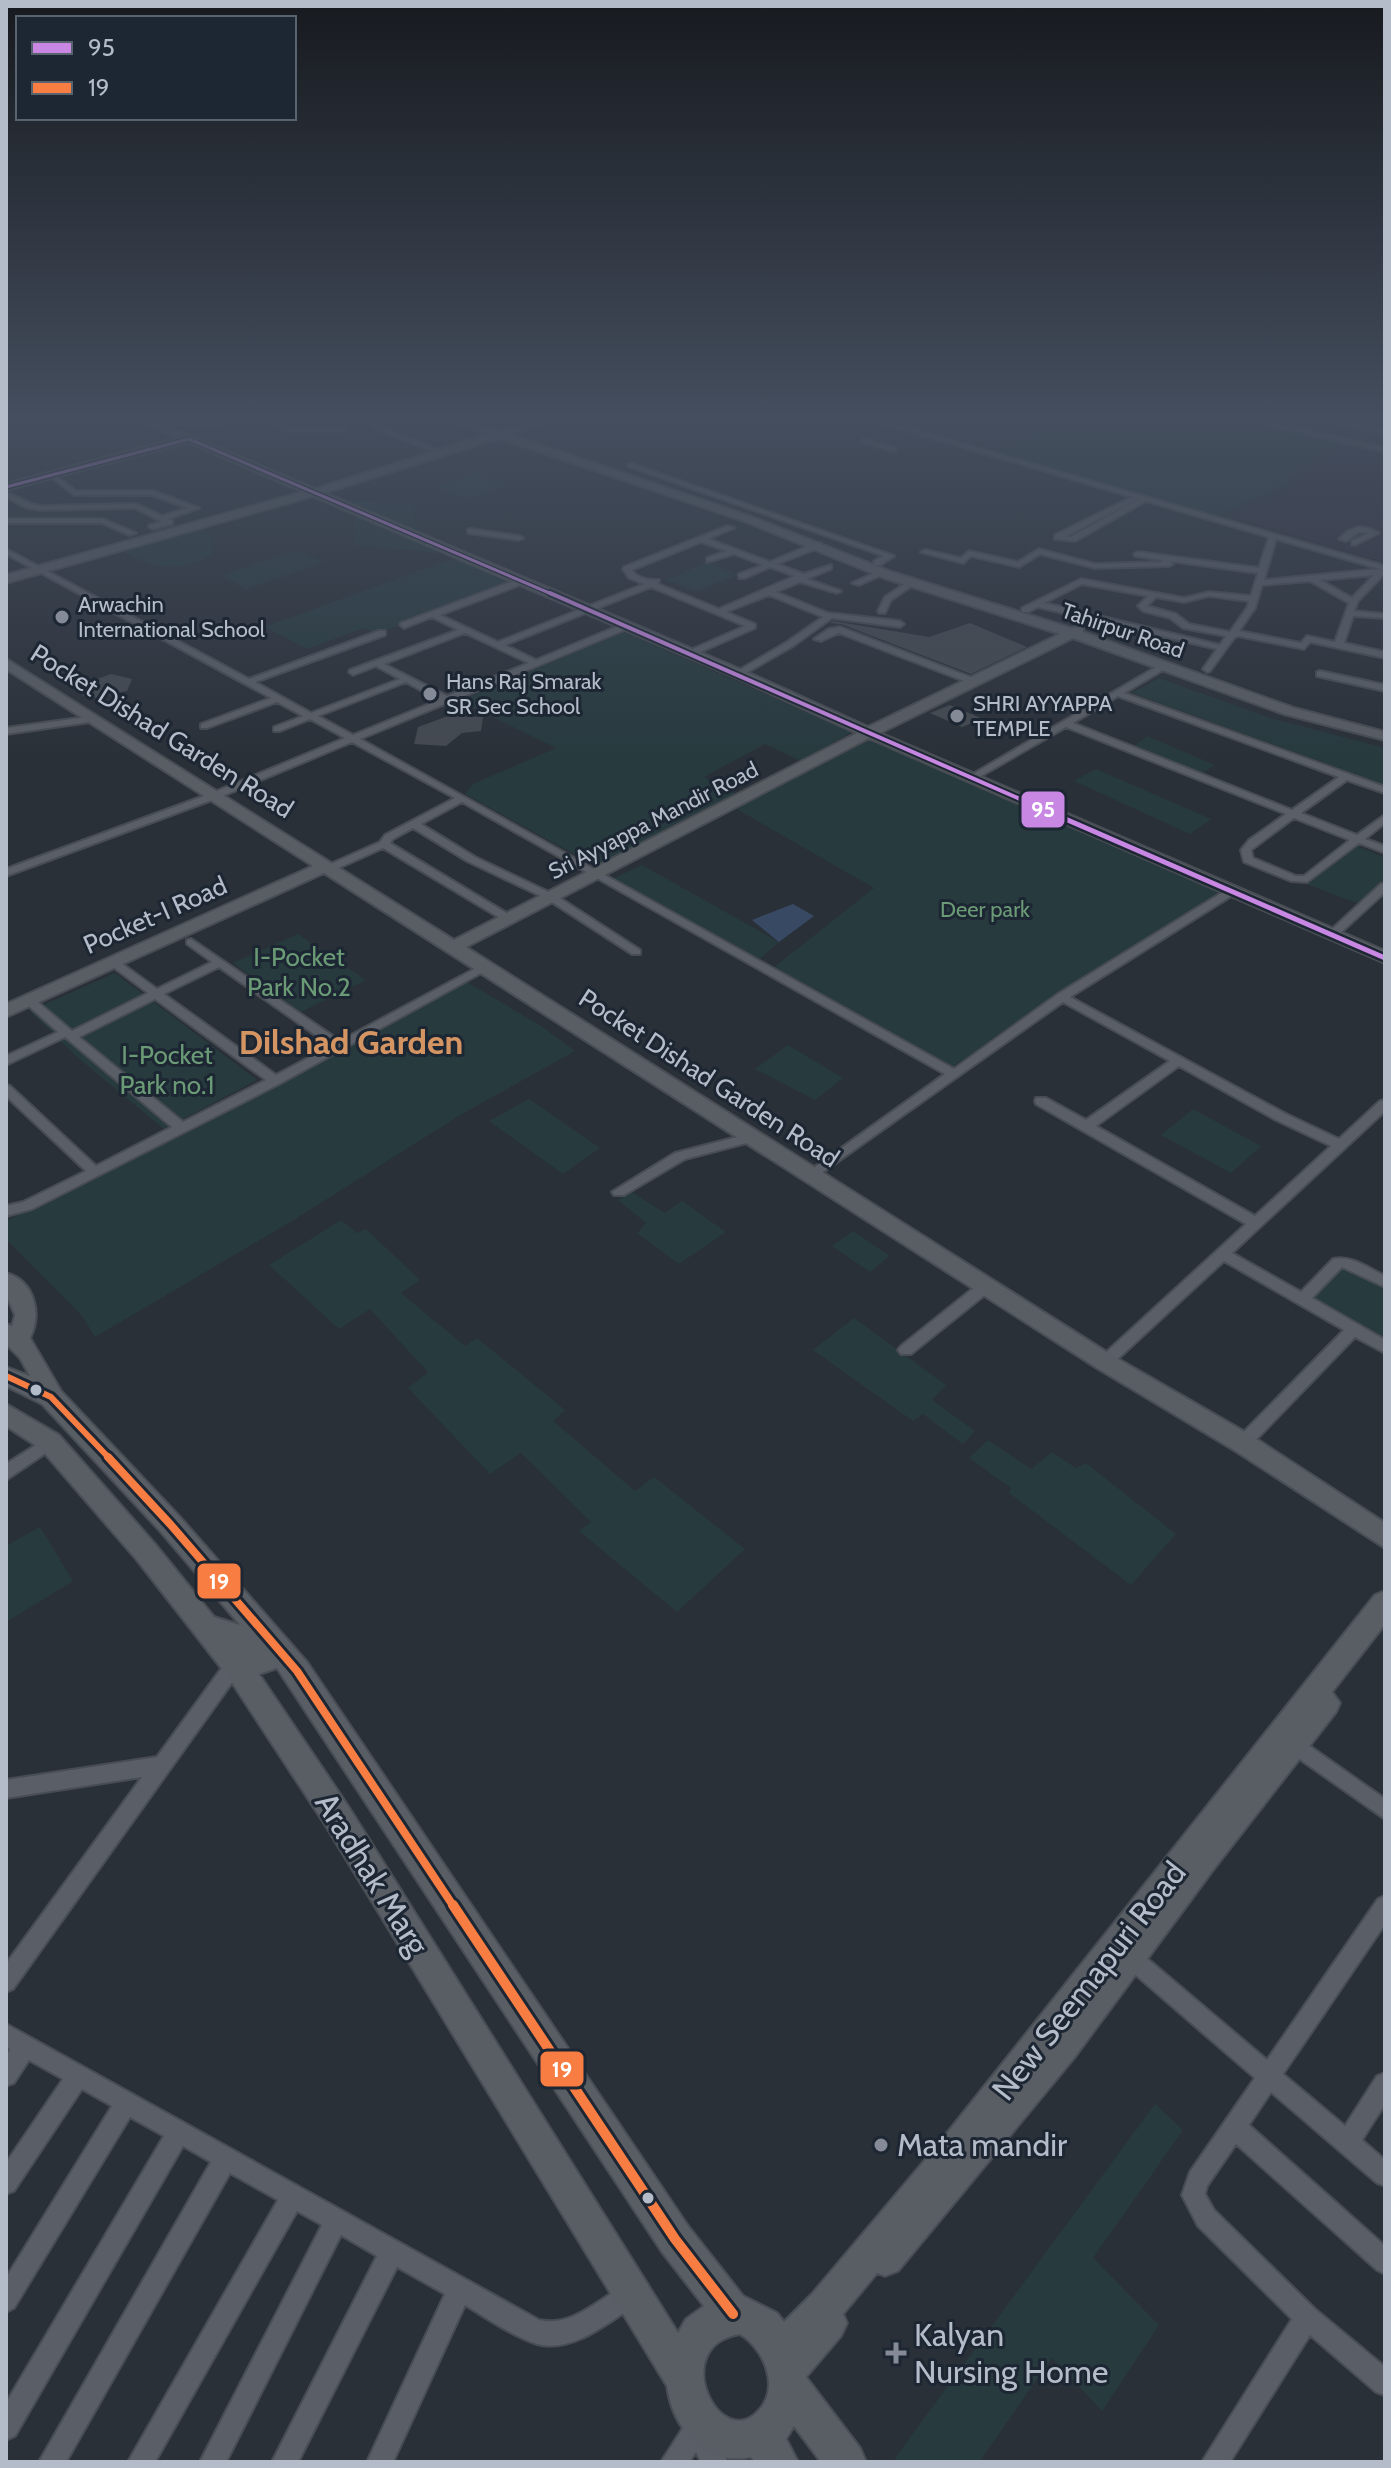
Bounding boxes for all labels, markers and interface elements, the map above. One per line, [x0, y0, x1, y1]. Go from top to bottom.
legend [16, 16, 296, 120]
text: 95 [88, 33, 115, 62]
text: 19 [88, 73, 109, 102]
place label: Arwachin International School [78, 591, 266, 643]
street label: Tahirpur Road [1058, 597, 1188, 664]
marker: Arwachin International School [53, 608, 71, 626]
street label: Pocket Dishad Garden Road [25, 637, 299, 825]
place label: Hans Raj Smarak SR Sec School [446, 668, 601, 720]
marker: Hans Raj Smarak SR Sec School [421, 685, 439, 703]
place label: SHRI AYYAPPA TEMPLE [973, 690, 1113, 742]
marker: SHRI AYYAPPA TEMPLE [948, 707, 966, 725]
street label: Sri Ayyappa Mandir Road [544, 756, 763, 885]
line badge: 95 [1020, 790, 1066, 829]
text: 95 [1031, 796, 1055, 823]
street label: Pocket-I Road [78, 869, 232, 961]
park label: Deer park [940, 896, 1030, 923]
park label: I-Pocket Park No.2 [247, 941, 351, 1003]
street label: Pocket Dishad Garden Road [573, 982, 845, 1174]
district label: Dilshad Garden [239, 1021, 463, 1063]
park label: I-Pocket Park no.1 [119, 1039, 215, 1101]
unlabelled marker [28, 1382, 44, 1398]
line badge: 19 [196, 1562, 242, 1600]
text: 19 [209, 1568, 229, 1595]
street label: Aradhak Marg [307, 1785, 438, 1963]
street label: New Seemapuri Road [983, 1854, 1194, 2108]
line badge: 19 [539, 2050, 585, 2088]
text: 19 [552, 2056, 572, 2083]
place label: Mata mandir [897, 2125, 1068, 2164]
marker: Mata mandir [872, 2136, 890, 2154]
unlabelled marker [640, 2190, 656, 2206]
place label: Kalyan Nursing Home [914, 2315, 1108, 2391]
marker: Kalyan Nursing Home [885, 2342, 907, 2364]

